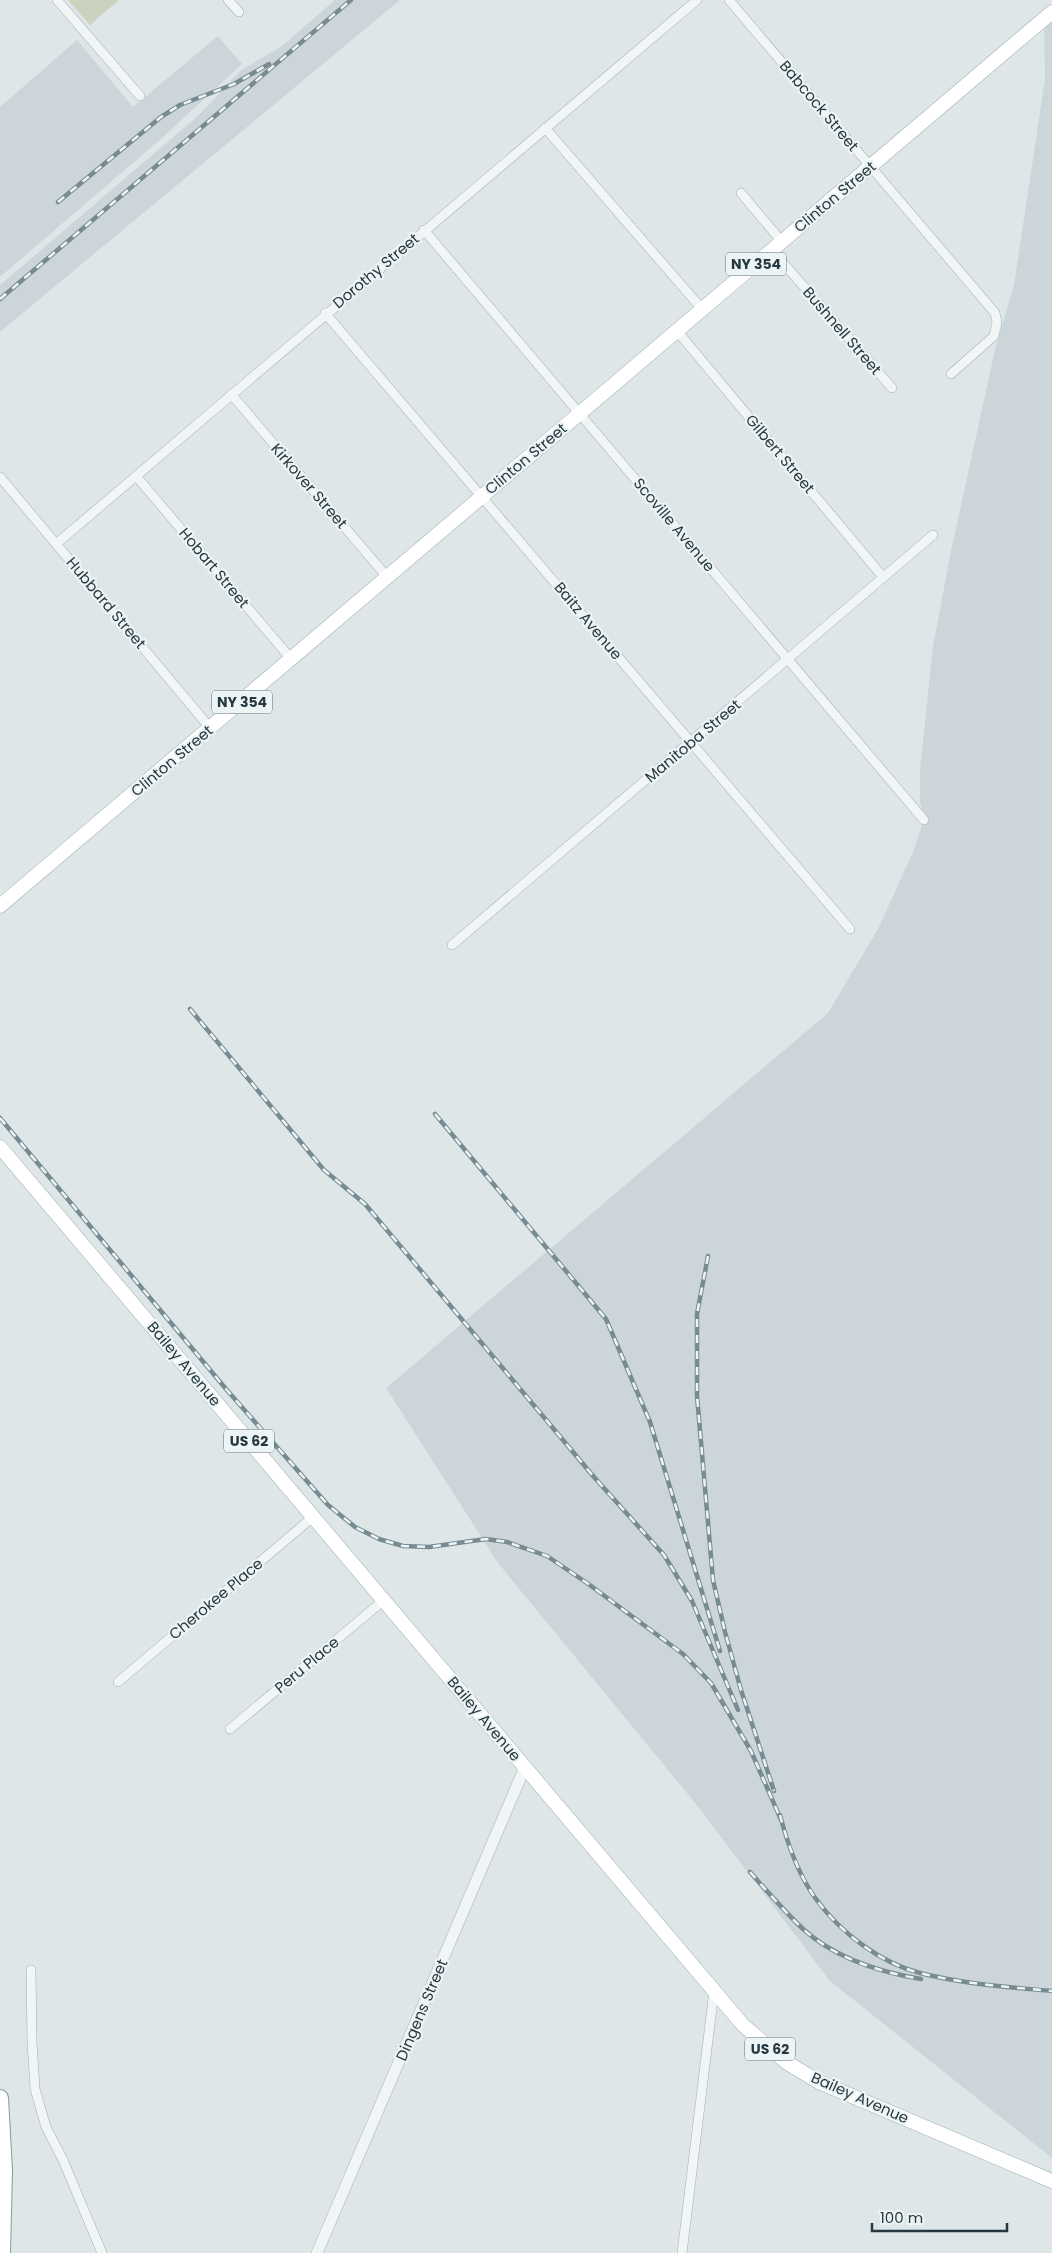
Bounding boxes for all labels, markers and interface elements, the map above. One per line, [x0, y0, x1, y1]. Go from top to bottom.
street label: Babcock Street [775, 56, 864, 156]
street label: Clinton Street [789, 156, 880, 237]
street label: Dorothy Street [328, 228, 423, 313]
road number: NY 354 [726, 252, 786, 276]
street label: Bushnell Street [798, 282, 887, 379]
street label: Gilbert Street [741, 410, 820, 498]
street label: Clinton Street [480, 418, 571, 499]
street label: Kirkover Street [266, 438, 352, 533]
street label: Scoville Avenue [629, 473, 720, 576]
street label: Hobart Street [174, 523, 254, 612]
street label: Hubbard Street [62, 552, 151, 653]
street label: Baitz Avenue [550, 577, 627, 664]
road number: NY 354 [212, 690, 272, 714]
street label: Manitoba Street [640, 694, 745, 787]
street label: Clinton Street [126, 720, 217, 801]
street label: Bailey Avenue [143, 1317, 226, 1411]
road number: US 62 [224, 1430, 274, 1452]
street label: Cherokee Place [164, 1553, 267, 1644]
street label: Peru Place [270, 1631, 343, 1698]
street label: Bailey Avenue [443, 1672, 526, 1766]
street label: Dingens Street [391, 1956, 452, 2064]
road number: US 62 [745, 2038, 795, 2060]
street label: Bailey Avenue [808, 2067, 912, 2128]
scale bar [872, 2200, 1007, 2232]
text: 100 m [880, 2207, 923, 2228]

